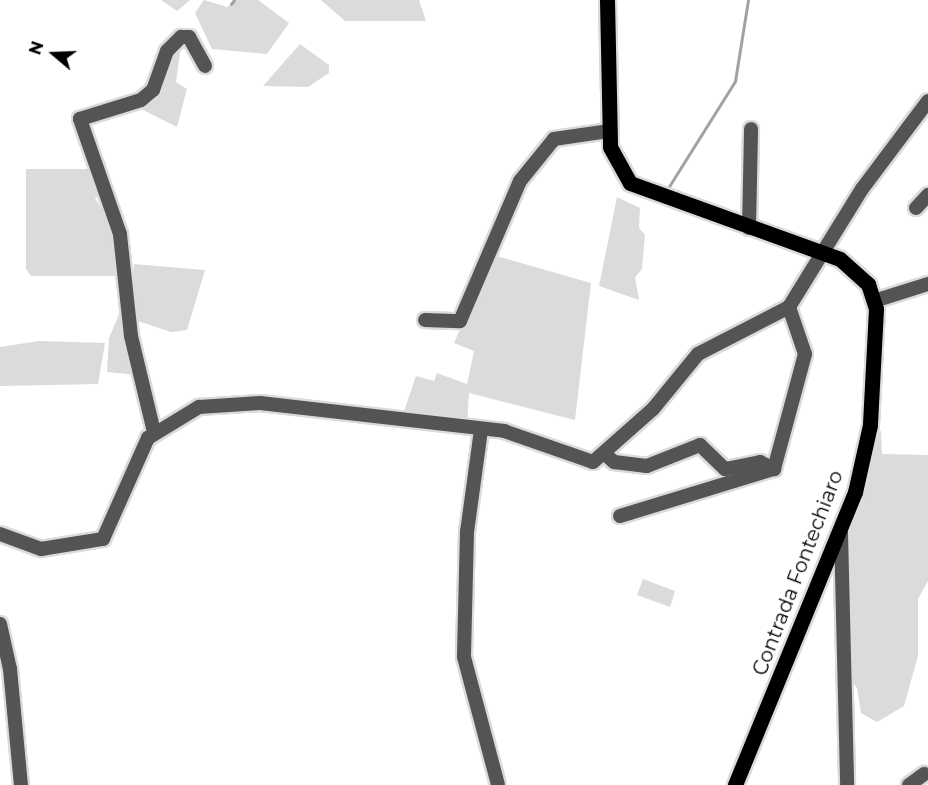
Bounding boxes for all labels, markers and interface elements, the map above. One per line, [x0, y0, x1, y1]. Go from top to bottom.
north arrow [24, 24, 84, 84]
text: N [25, 39, 48, 57]
street label: Contrada Fontechiaro [748, 467, 848, 679]

